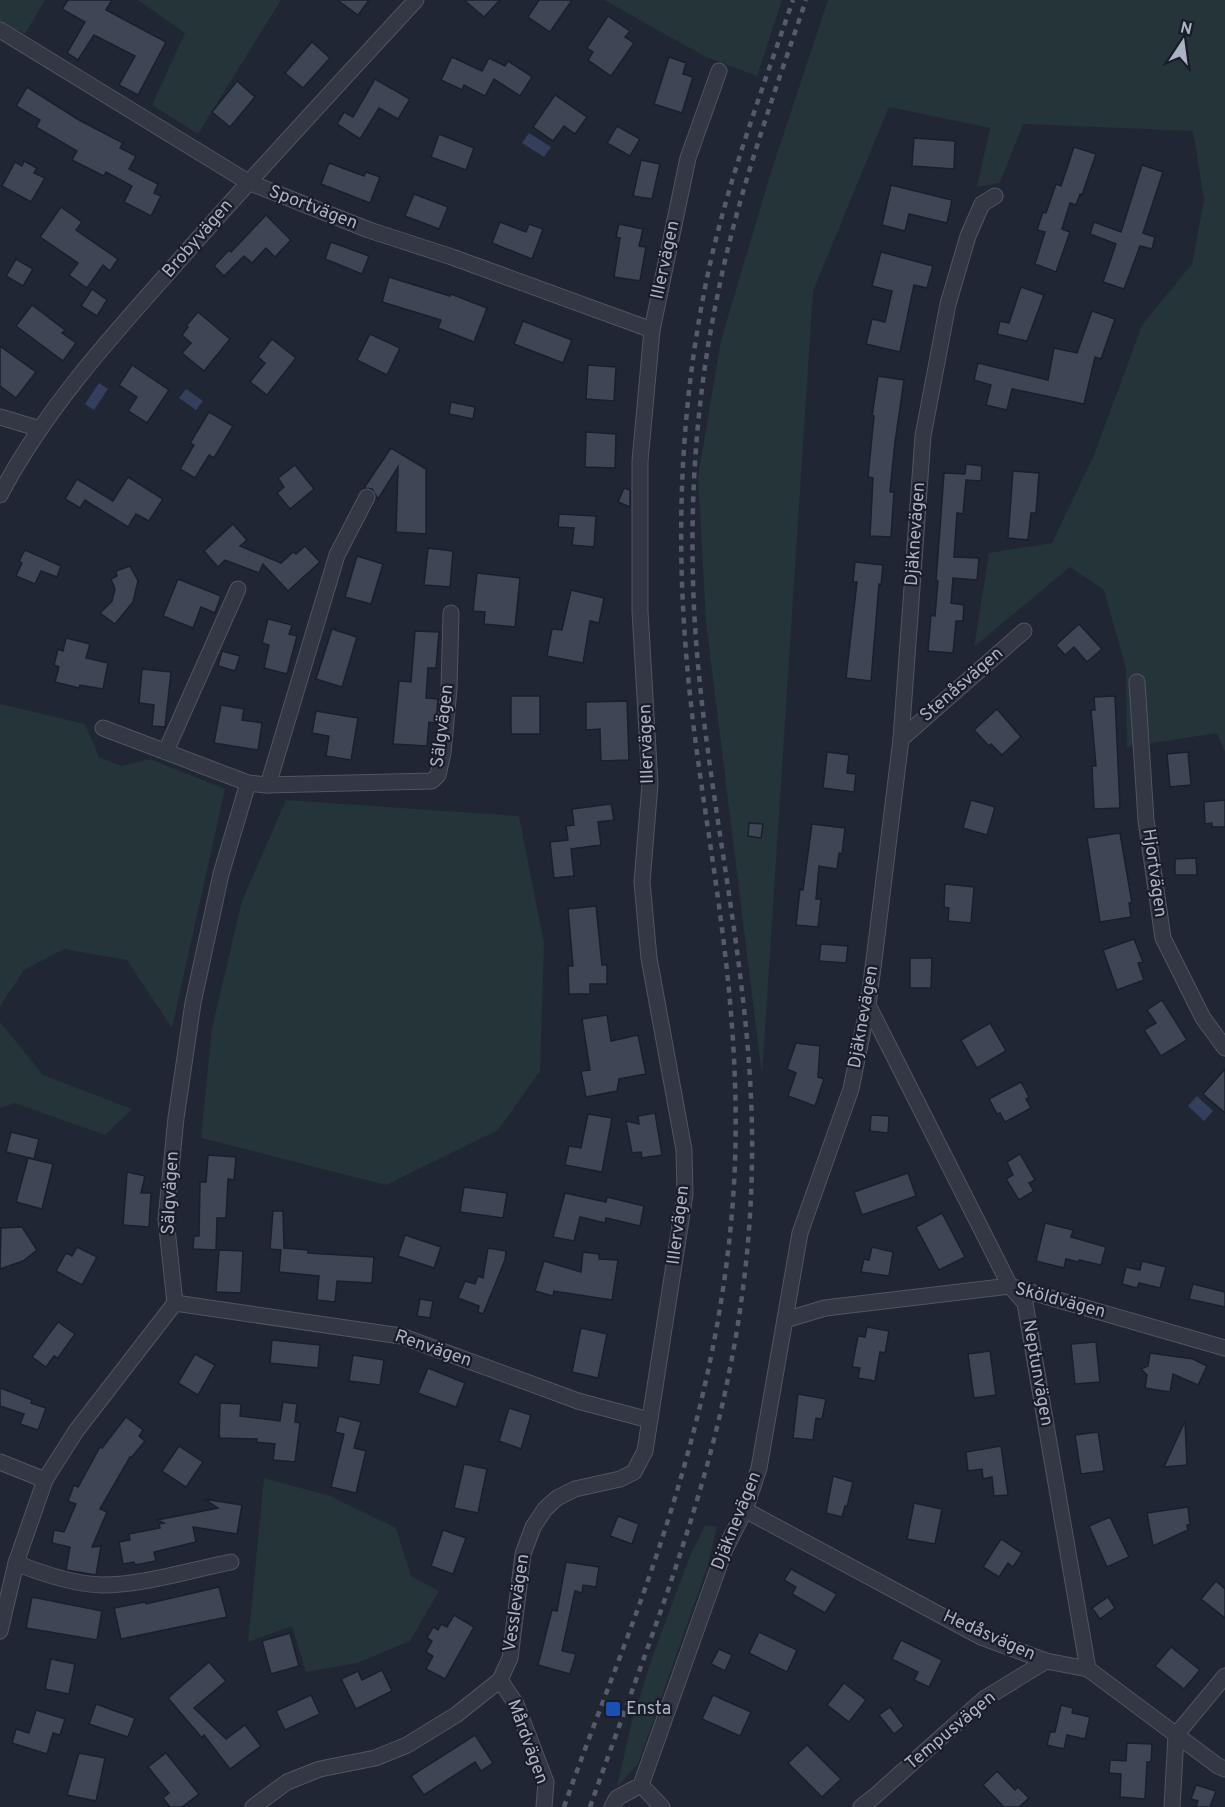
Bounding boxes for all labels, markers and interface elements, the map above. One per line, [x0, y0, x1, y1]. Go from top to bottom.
north arrow [1153, 12, 1213, 72]
text: N [1178, 18, 1194, 40]
street label: Sportvägen [265, 181, 361, 235]
street label: Brobyvägen [158, 195, 238, 283]
street label: Illervägen [646, 219, 686, 301]
street label: Djäknevägen [901, 481, 931, 587]
street label: Stenåsvägen [916, 642, 1008, 728]
street label: Sälgvägen [426, 683, 460, 769]
street label: Illervägen [634, 704, 660, 784]
street label: Hjortvägen [1136, 827, 1172, 919]
street label: Djäknevägen [844, 964, 884, 1070]
street label: Sälgvägen [157, 1151, 185, 1235]
street label: Illervägen [663, 1184, 695, 1266]
street label: Sköldvägen [1012, 1278, 1108, 1324]
street label: Neptunvägen [1016, 1318, 1058, 1428]
street label: Renvägen [392, 1325, 474, 1373]
street label: Djäknevägen [707, 1468, 767, 1574]
street label: Vesslevägen [499, 1552, 535, 1654]
street label: Hedåsvägen [939, 1605, 1039, 1667]
street label: Tempusvägen [901, 1687, 1001, 1775]
street label: Mårdvägen [501, 1697, 553, 1787]
place label: Ensta [626, 1698, 671, 1721]
marker: Ensta [604, 1700, 622, 1718]

